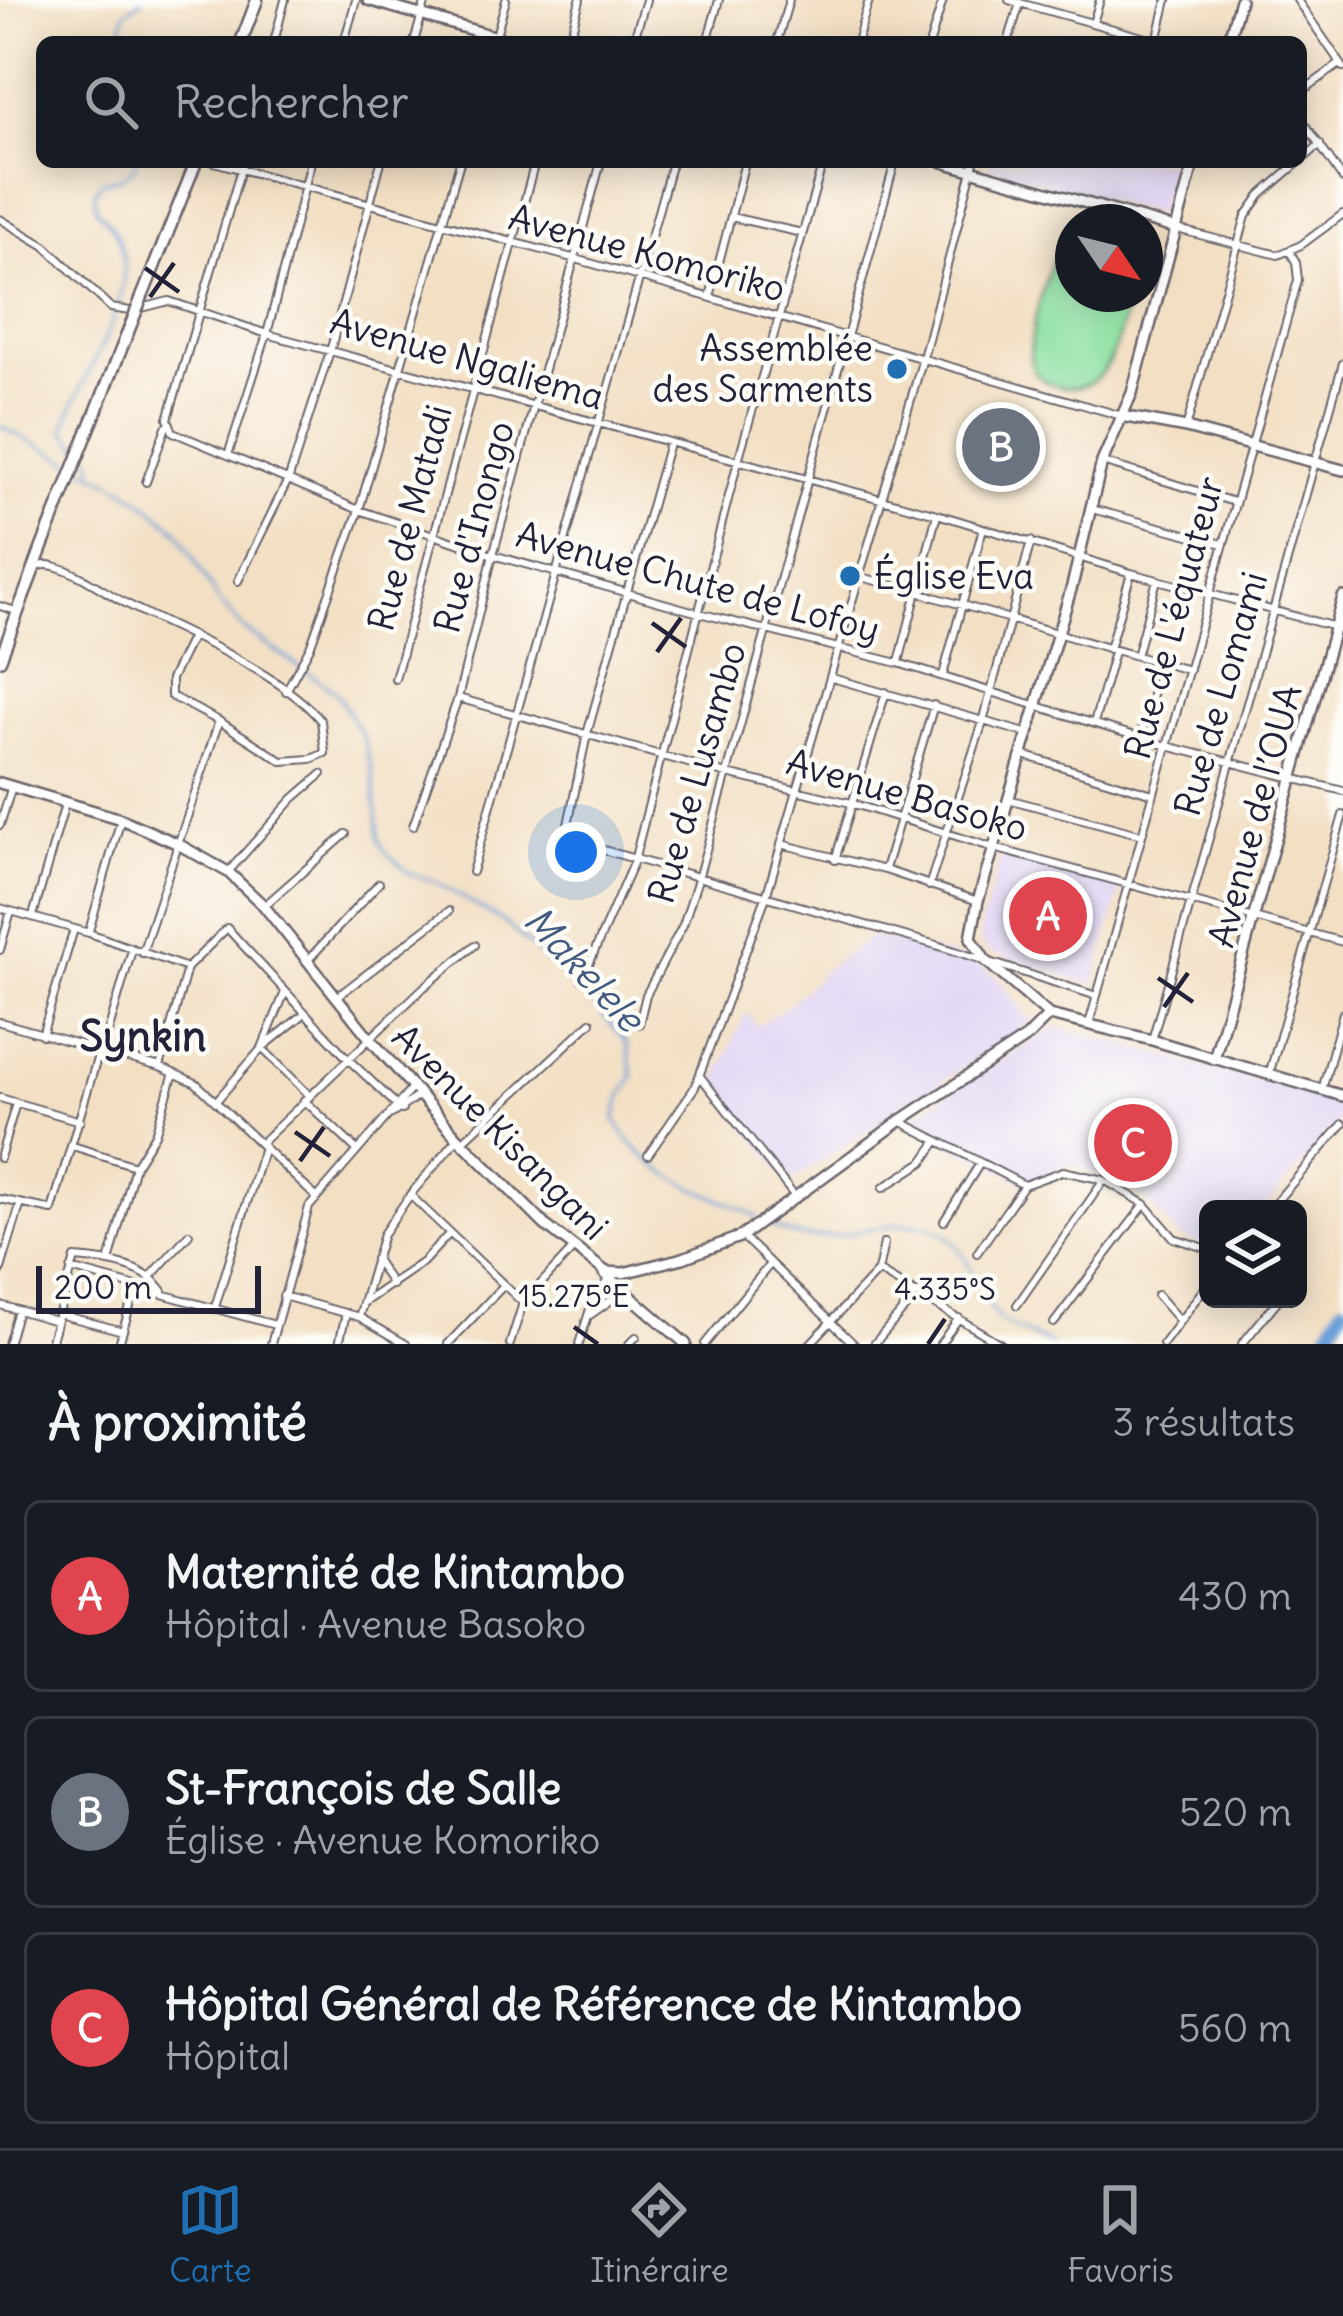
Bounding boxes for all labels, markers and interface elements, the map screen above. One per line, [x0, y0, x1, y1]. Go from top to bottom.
search box [36, 36, 1307, 168]
icon: search [78, 69, 144, 135]
text: Rechercher [174, 74, 409, 130]
street label: Avenue Komoriko [504, 194, 790, 312]
north arrow [1055, 204, 1163, 312]
street label: Avenue Ngaliema [325, 298, 609, 420]
place label: Assemblée des Sarments [652, 326, 873, 412]
marker: Assemblée des Sarments [884, 356, 910, 382]
street label: Rue de Matadi [358, 400, 462, 636]
pin: B [962, 402, 1040, 492]
street label: Rue d'Inongo [424, 416, 524, 638]
street label: Rue de L'équateur [1115, 472, 1233, 764]
street label: Avenue Chute de Lofoy [511, 512, 885, 652]
place label: Église Eva [874, 553, 1034, 599]
marker: Église Eva [837, 563, 863, 589]
street label: Rue de Lomami [1165, 567, 1277, 821]
street label: Rue de Lusambo [638, 637, 756, 909]
street label: Avenue de l’OUA [1198, 680, 1312, 952]
street label: Avenue Basoko [781, 739, 1033, 851]
your location [546, 822, 606, 882]
pin: A [1009, 871, 1087, 961]
water label: Makelele [514, 896, 656, 1044]
district label: Synkin [80, 1010, 206, 1062]
street label: Avenue Kisangani [383, 1015, 617, 1249]
pin: C [1094, 1098, 1172, 1188]
map controls [1199, 1200, 1307, 1308]
button: layers [1199, 1200, 1307, 1308]
scale bar [36, 1260, 261, 1313]
text: 200 m [54, 1266, 152, 1308]
text: 4.335°S [894, 1270, 996, 1308]
text: 15.275°E [518, 1277, 630, 1315]
text: À proximité [48, 1390, 307, 1454]
text: 3 résultats [1112, 1398, 1295, 1447]
text: Maternité de Kintambo [165, 1544, 625, 1600]
text: A [77, 1572, 103, 1621]
text: 430 m [1178, 1572, 1292, 1621]
text: Hôpital · Avenue Basoko [165, 1600, 586, 1649]
text: St-François de Salle [165, 1760, 561, 1816]
text: B [77, 1788, 103, 1837]
text: 520 m [1179, 1788, 1292, 1837]
text: Église · Avenue Komoriko [165, 1816, 600, 1865]
text: Hôpital Général de Référence de Kintambo [165, 1976, 1022, 2032]
text: C [77, 2004, 103, 2053]
text: 560 m [1178, 2004, 1292, 2053]
text: Hôpital [165, 2032, 290, 2081]
tab: Carte [169, 2177, 252, 2291]
tab: Itinéraire [590, 2177, 729, 2291]
tab: Favoris [1067, 2177, 1174, 2291]

